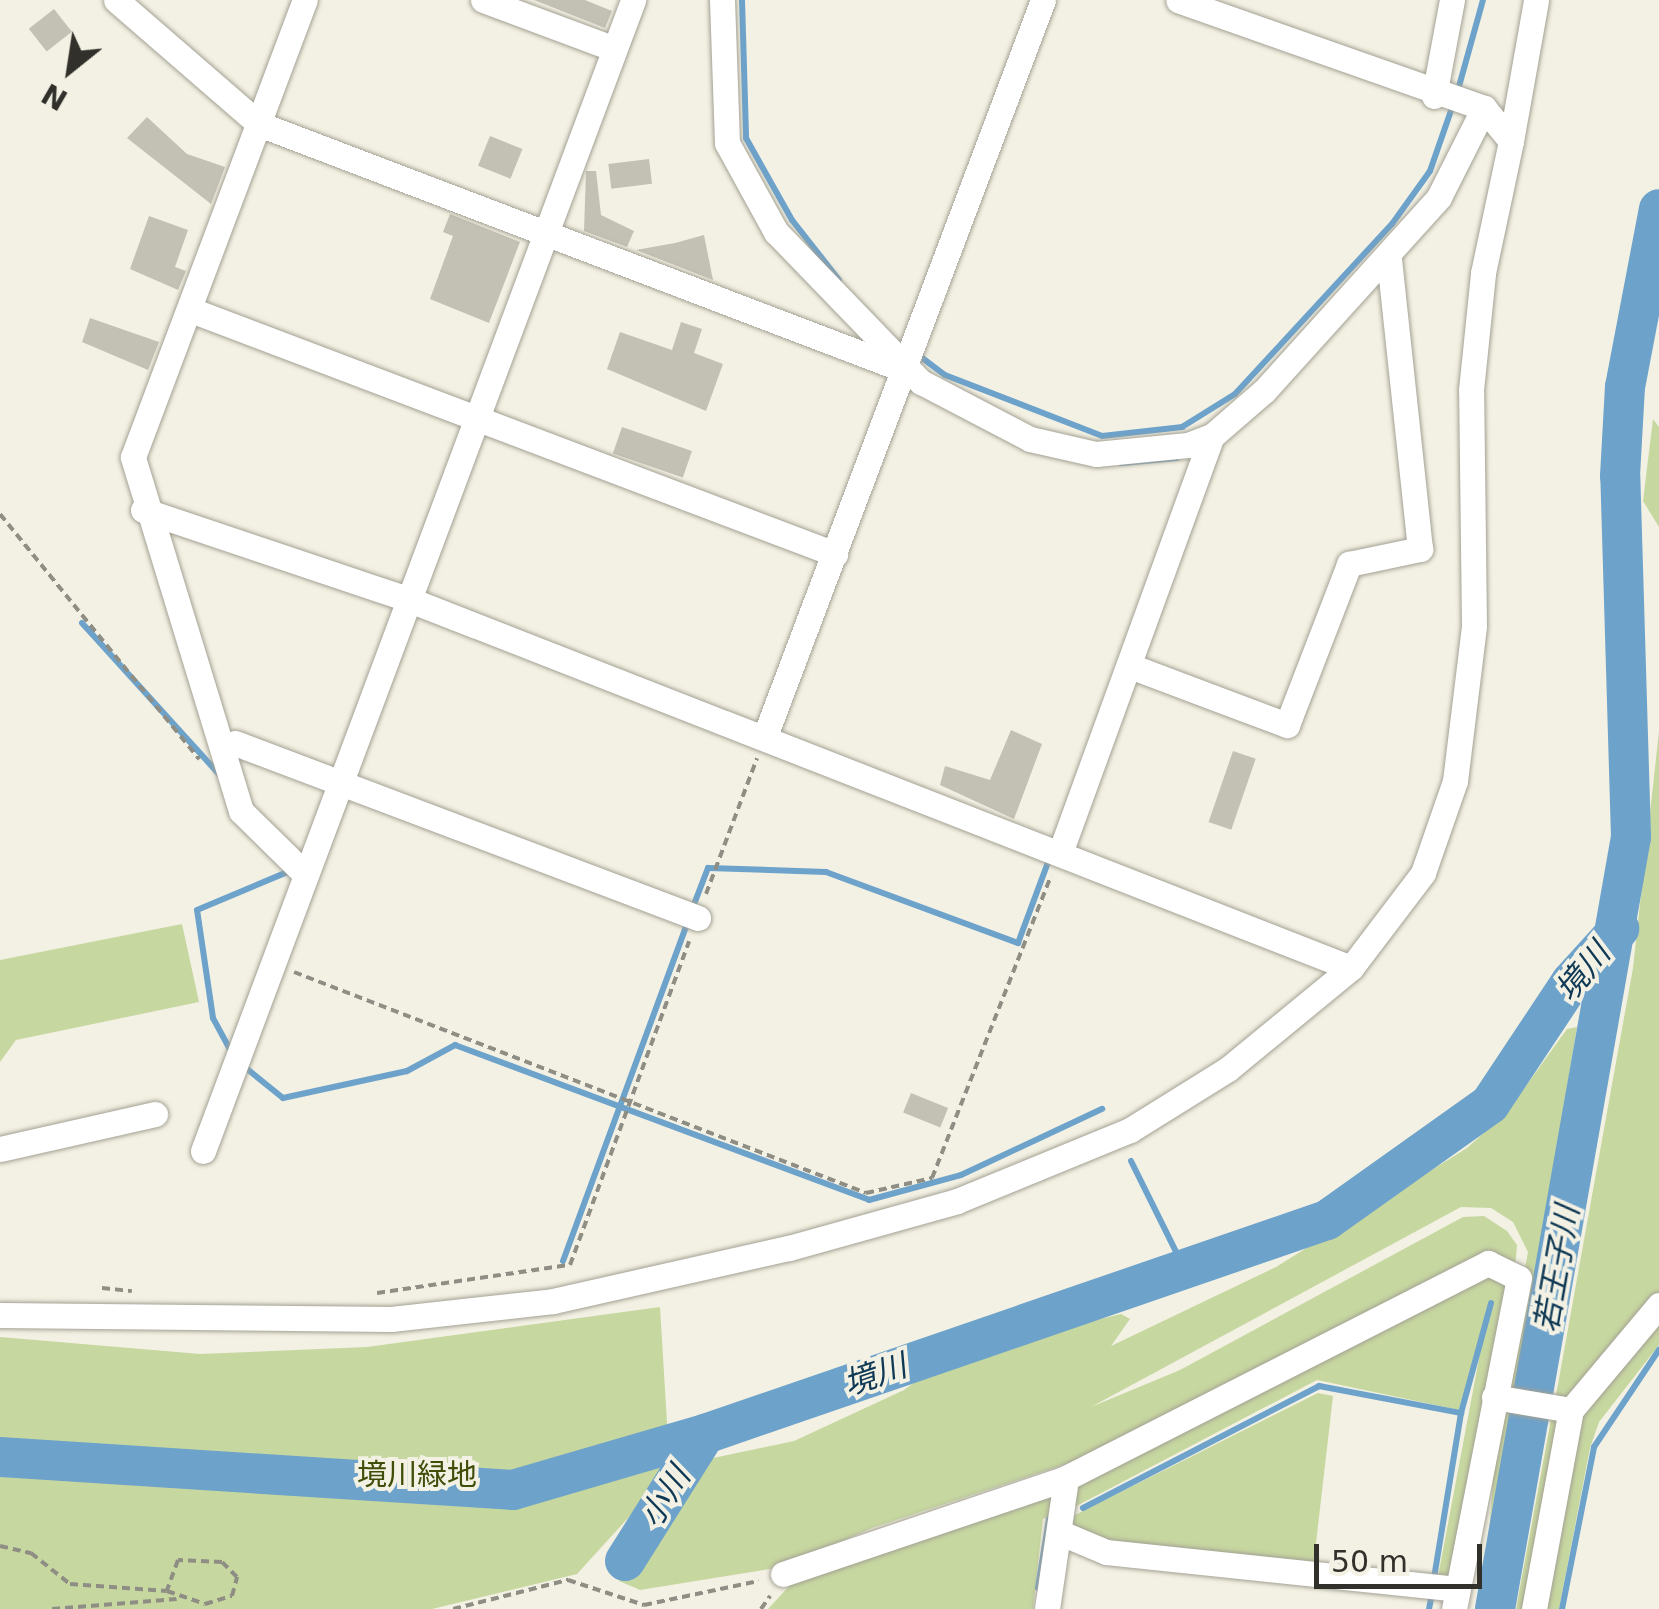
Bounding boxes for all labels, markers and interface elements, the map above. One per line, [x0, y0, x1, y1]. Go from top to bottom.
north arrow [20, 20, 120, 120]
text: N [36, 76, 73, 117]
water label: 境川 [1548, 935, 1618, 1009]
water label: 若王子川 [1527, 1203, 1587, 1335]
water label: 境川 [838, 1346, 912, 1404]
park label: 境川緑地 [357, 1457, 477, 1493]
water label: 小川 [632, 1460, 698, 1534]
scale bar [1319, 1524, 1486, 1586]
text: 50 m [1331, 1544, 1408, 1579]

